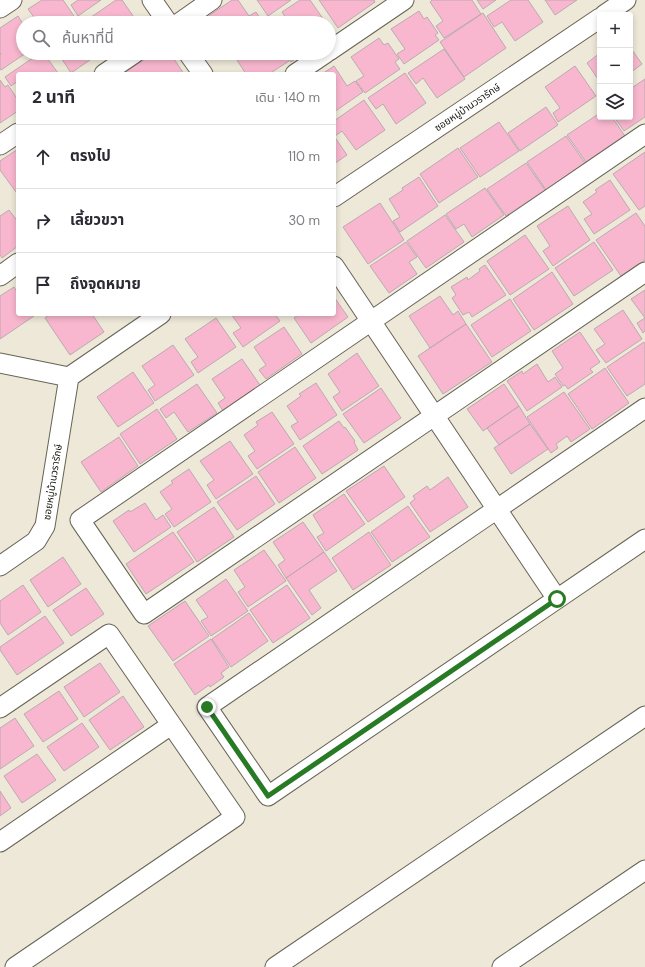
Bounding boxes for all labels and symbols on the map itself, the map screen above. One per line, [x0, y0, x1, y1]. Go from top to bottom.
street label: ซอยหมู่บ้านวรารักษ์ [432, 80, 503, 134]
street label: ซอยหมู่บ้านวรารักษ์ [40, 443, 65, 521]
route start [548, 590, 566, 608]
route end [198, 698, 216, 716]

